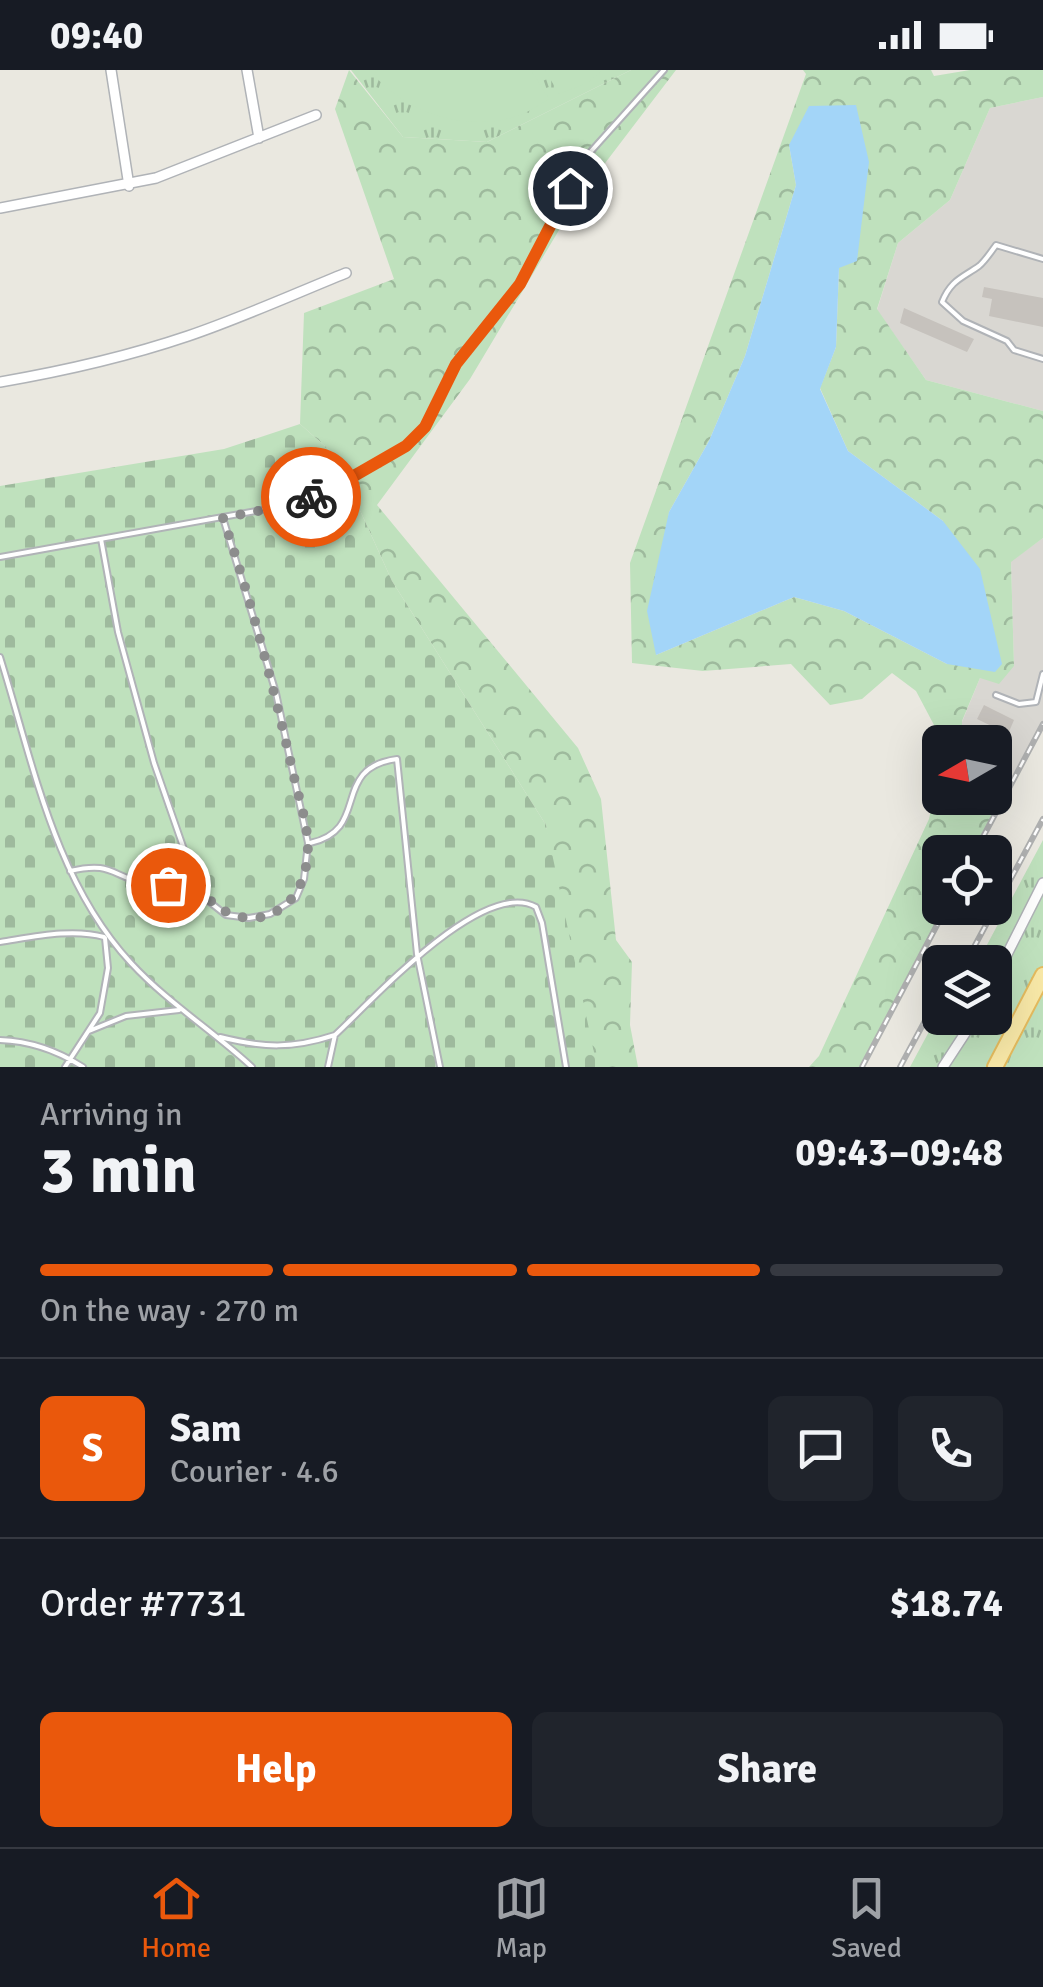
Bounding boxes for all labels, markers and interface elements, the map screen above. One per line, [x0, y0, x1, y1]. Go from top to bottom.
text: 09:40 [50, 12, 143, 59]
pin [528, 146, 613, 231]
icon: home [543, 161, 598, 216]
courier [261, 447, 361, 547]
icon: bike [284, 470, 339, 525]
north arrow [922, 725, 1012, 815]
map controls [922, 725, 1012, 1035]
button: locate [922, 835, 1012, 925]
pin [126, 843, 211, 928]
icon: bag [141, 858, 196, 913]
button: layers [922, 945, 1012, 1035]
text: Arriving in [40, 1095, 182, 1134]
text: 09:43–09:48 [795, 1129, 1003, 1176]
text: 3 min [40, 1131, 197, 1211]
text: On the way · 270 m [40, 1291, 299, 1330]
button: chat [768, 1396, 873, 1501]
button: phone [898, 1396, 1003, 1501]
text: Sam [170, 1405, 241, 1452]
text: S [82, 1425, 103, 1472]
text: Courier · 4.6 [170, 1452, 339, 1491]
text: Order #7731 [40, 1580, 247, 1627]
text: $18.74 [890, 1580, 1003, 1627]
button: Help [40, 1712, 512, 1827]
button: Share [532, 1712, 1003, 1827]
tab: Home [141, 1871, 211, 1965]
tab: Map [494, 1871, 549, 1965]
tab: Saved [831, 1871, 902, 1965]

